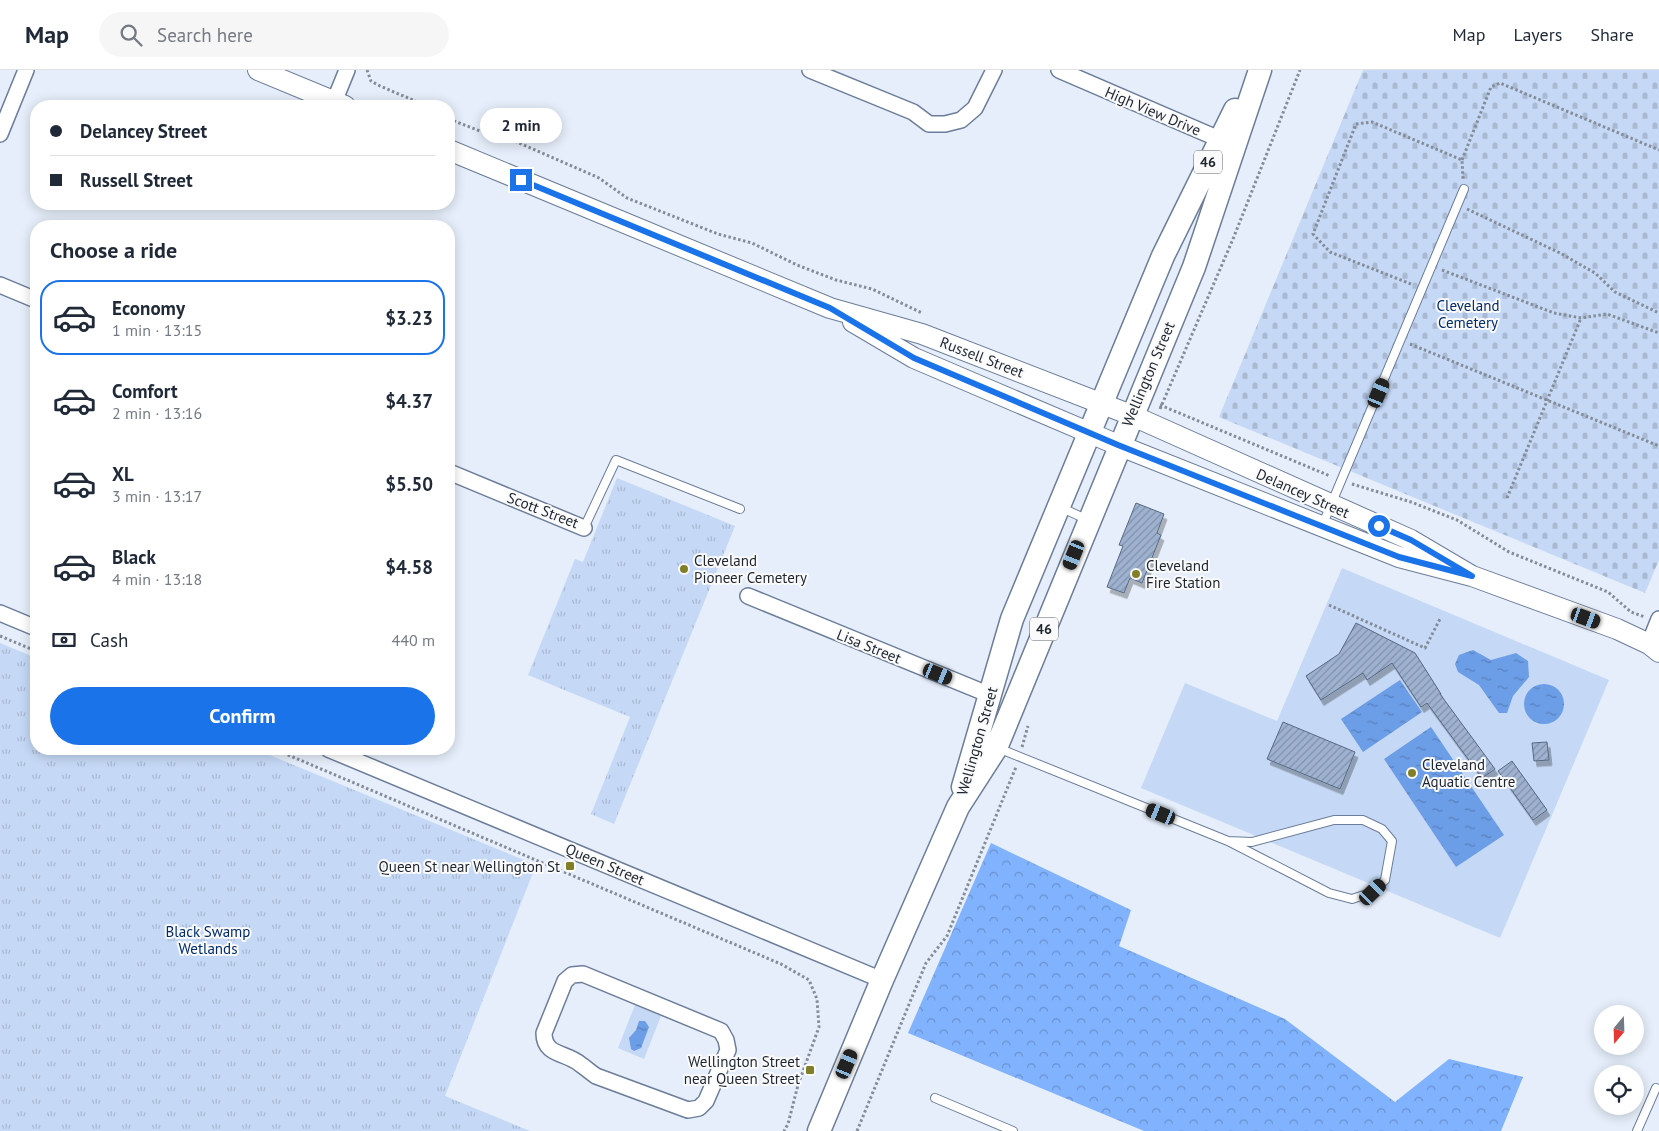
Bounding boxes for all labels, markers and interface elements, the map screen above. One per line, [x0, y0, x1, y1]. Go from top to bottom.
search box [99, 12, 449, 57]
text: Map [25, 19, 69, 50]
icon: search [117, 21, 145, 49]
text: Search here [157, 23, 253, 47]
text: Map [1453, 23, 1485, 46]
text: Layers [1513, 23, 1562, 46]
text: Share [1590, 23, 1634, 46]
street label: High View Drive [1102, 82, 1204, 140]
callout: 2 min [480, 108, 562, 142]
text: 2 min [501, 115, 541, 135]
text: Delancey Street [80, 119, 207, 143]
road number: 46 [1194, 150, 1222, 174]
text: Russell Street [80, 168, 193, 192]
route end [510, 169, 532, 191]
text: Choose a ride [50, 236, 177, 264]
icon: car [52, 295, 97, 340]
text: Economy [112, 296, 185, 320]
park label: Cleveland Cemetery [1436, 296, 1500, 332]
text: $3.23 [385, 306, 433, 330]
street label: Wellington Street [1117, 319, 1179, 429]
text: 1 min · 13:15 [112, 320, 202, 340]
street label: Russell Street [937, 332, 1027, 382]
car [1366, 376, 1391, 410]
icon: car [52, 378, 97, 423]
text: Comfort [112, 379, 178, 403]
text: $4.37 [385, 389, 433, 413]
text: 2 min · 13:16 [112, 403, 202, 423]
icon: car [52, 461, 97, 506]
text: XL [112, 462, 134, 486]
street label: Delancey Street [1253, 464, 1353, 522]
text: $5.50 [385, 472, 433, 496]
text: 3 min · 13:17 [112, 486, 202, 506]
street label: Scott Street [505, 488, 581, 532]
route start [1368, 515, 1390, 537]
car [1061, 538, 1086, 572]
icon: car [52, 544, 97, 589]
text: Black [112, 545, 156, 569]
place label: Cleveland Pioneer Cemetery [694, 551, 807, 587]
text: $4.58 [385, 555, 433, 579]
place label: Cleveland Fire Station [1146, 556, 1220, 592]
marker: Cleveland Pioneer Cemetery [678, 563, 690, 575]
marker: Cleveland Fire Station [1130, 568, 1142, 580]
text: 4 min · 13:18 [112, 569, 202, 589]
car [1569, 606, 1602, 630]
road number: 46 [1030, 618, 1058, 640]
street label: Lisa Street [834, 624, 904, 668]
icon: cash [50, 626, 78, 654]
text: Cash [90, 628, 128, 652]
text: 440 m [392, 630, 435, 650]
car [921, 661, 954, 687]
street label: Wellington Street [952, 685, 1002, 797]
button: Confirm [50, 687, 435, 745]
place label: Cleveland Aquatic Centre [1422, 755, 1515, 791]
marker: Cleveland Aquatic Centre [1406, 767, 1418, 779]
car [1144, 801, 1177, 827]
street label: Queen Street [563, 839, 647, 889]
place label: Queen St near Wellington St [379, 857, 560, 876]
marker: Queen St near Wellington St [564, 860, 576, 872]
car [1357, 876, 1389, 908]
park label: Black Swamp Wetlands [166, 922, 250, 958]
north arrow [1594, 1005, 1644, 1055]
map controls [1594, 1005, 1644, 1115]
car [834, 1047, 859, 1081]
place label: Wellington Street near Queen Street [684, 1052, 800, 1088]
marker: Wellington Street near Queen Street [804, 1064, 816, 1076]
button: locate [1594, 1065, 1644, 1115]

